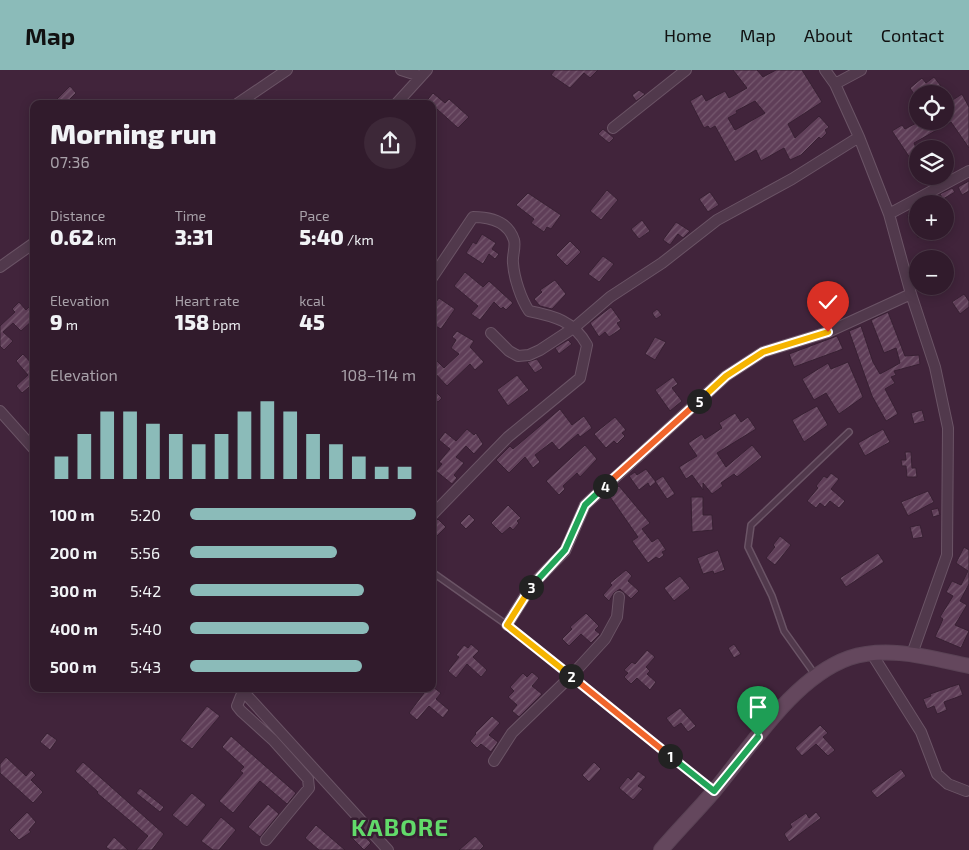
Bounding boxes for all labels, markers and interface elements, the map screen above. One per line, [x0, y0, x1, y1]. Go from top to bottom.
text: Map [25, 21, 75, 50]
text: Home [664, 24, 712, 46]
text: Map [740, 24, 776, 46]
text: About [804, 24, 853, 46]
text: Contact [881, 24, 944, 46]
map controls [909, 85, 954, 295]
button: locate [909, 85, 954, 130]
text: Morning run [50, 116, 217, 150]
button: share [364, 117, 416, 169]
button: layers [909, 140, 954, 185]
text: 07:36 [50, 152, 90, 171]
button: + [909, 195, 954, 240]
text: Distance [50, 207, 105, 224]
text: Time [175, 207, 206, 224]
text: Pace [299, 207, 329, 224]
text: 0.62 [50, 224, 94, 249]
text: 3:31 [175, 224, 214, 249]
text: 5:40 [299, 224, 344, 249]
text: km [94, 231, 116, 248]
text: /km [344, 231, 374, 248]
button: − [909, 250, 954, 295]
pin [807, 281, 849, 332]
icon: check [814, 288, 842, 316]
text: Elevation [50, 292, 109, 309]
text: Heart rate [175, 292, 239, 309]
text: kcal [299, 292, 325, 309]
text: 9 [50, 309, 63, 334]
text: 158 [175, 309, 209, 334]
text: 45 [299, 309, 325, 334]
text: m [63, 316, 78, 333]
text: bpm [209, 316, 241, 333]
text: Elevation [50, 365, 118, 384]
text: 108–114 m [341, 365, 416, 384]
pin: 5 [686, 388, 712, 414]
text: 5 [696, 393, 703, 410]
pin: 4 [592, 474, 618, 498]
text: 4 [601, 478, 610, 495]
text: 100 m [50, 505, 95, 524]
text: 5:20 [130, 505, 161, 524]
text: 200 m [50, 543, 97, 562]
text: 5:56 [130, 543, 160, 562]
pin: 3 [518, 574, 544, 600]
text: 3 [528, 579, 535, 596]
text: 300 m [50, 581, 97, 600]
text: 5:42 [130, 581, 161, 600]
text: 400 m [50, 619, 98, 638]
text: 5:40 [130, 619, 162, 638]
text: 500 m [50, 657, 97, 676]
text: 5:43 [130, 657, 161, 676]
pin: 2 [558, 664, 584, 688]
text: 2 [567, 668, 576, 685]
pin [737, 686, 779, 737]
icon: arrive [744, 693, 772, 721]
pin: 1 [658, 744, 682, 768]
text: 1 [667, 748, 674, 765]
district label: KABORE [351, 812, 449, 841]

